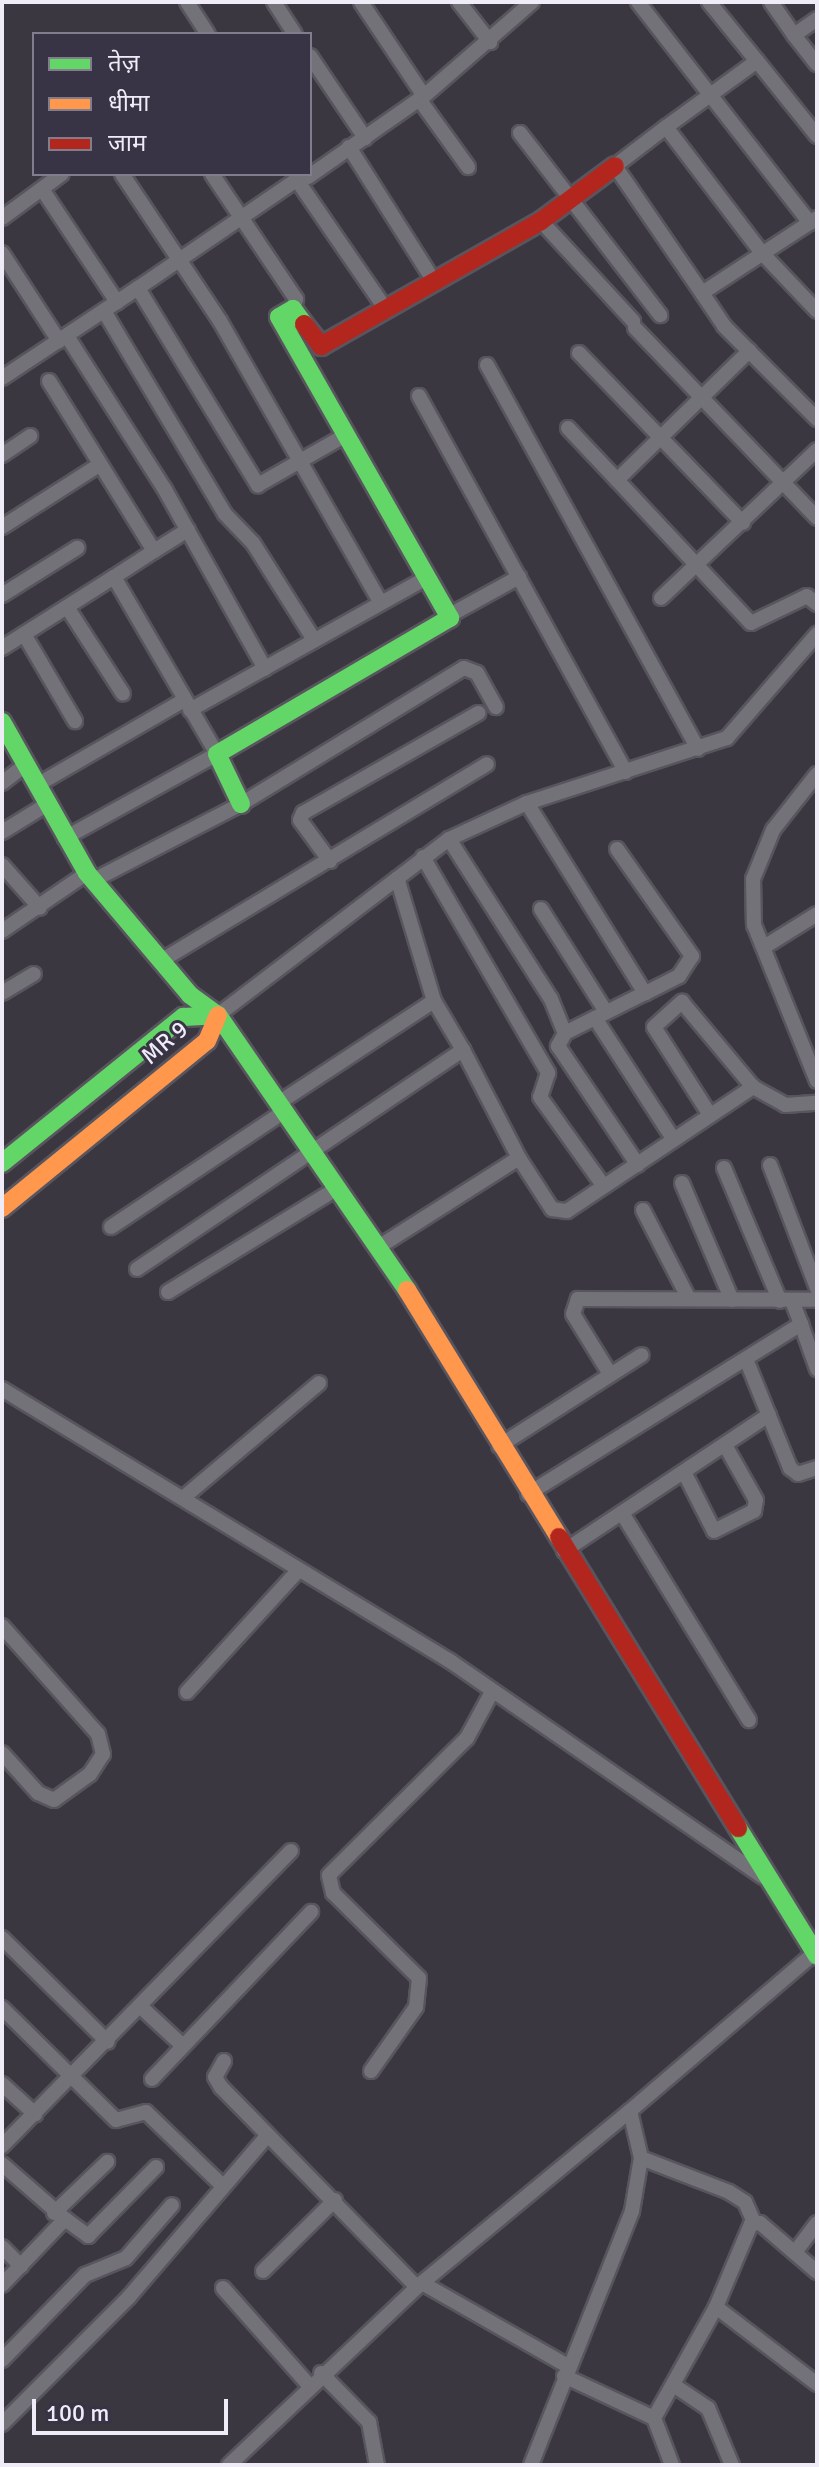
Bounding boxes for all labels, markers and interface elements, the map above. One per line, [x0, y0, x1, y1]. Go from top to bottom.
legend [32, 32, 312, 176]
text: तेज़ [108, 48, 140, 78]
text: धीमा [108, 88, 150, 118]
text: जाम [108, 128, 146, 158]
street label: MR 9 [136, 1015, 194, 1071]
scale bar [36, 2383, 232, 2433]
text: 100 m [46, 2398, 109, 2428]

